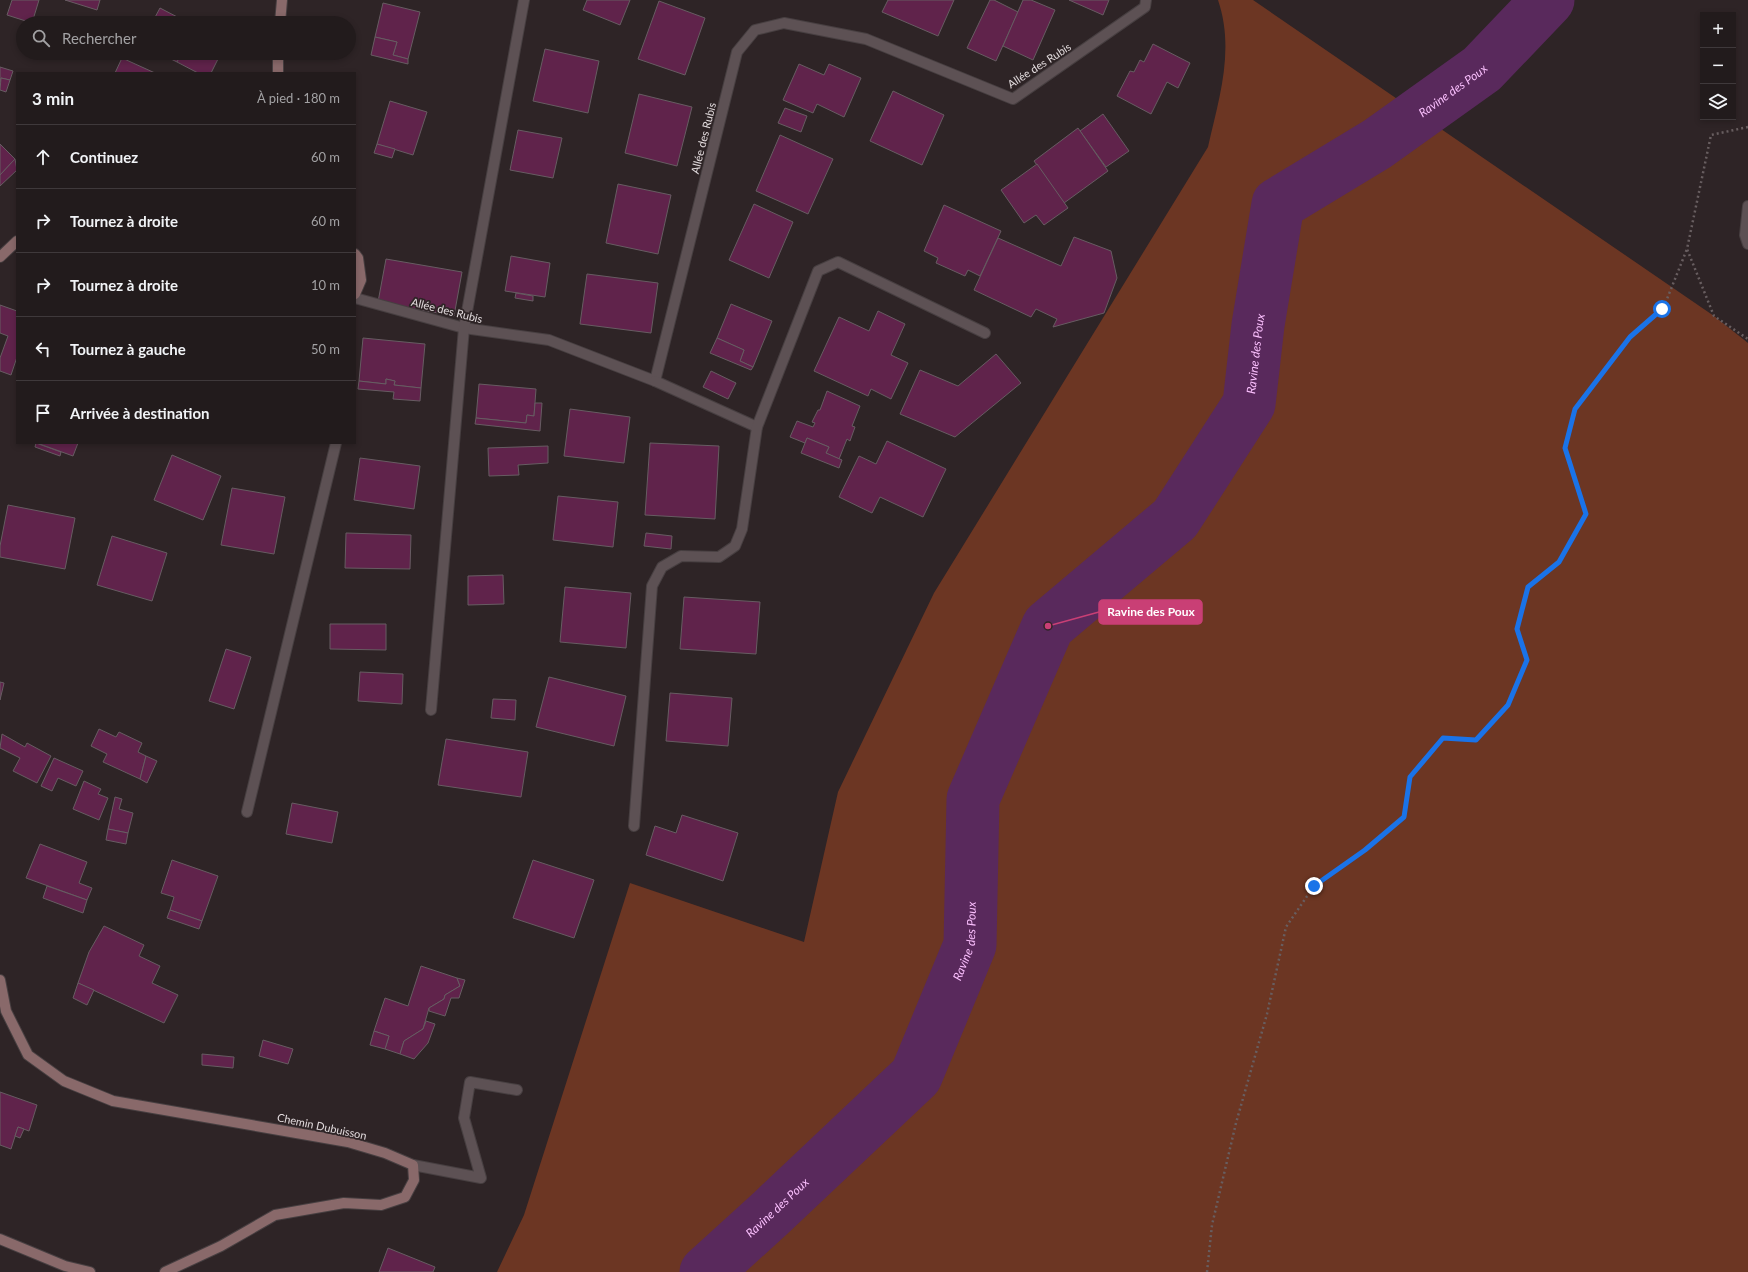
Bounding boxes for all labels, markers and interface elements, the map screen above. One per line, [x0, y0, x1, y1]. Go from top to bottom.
map controls [1700, 12, 1736, 120]
button: + [1700, 12, 1736, 48]
search box [16, 16, 356, 60]
icon: search [30, 27, 52, 49]
text: Rechercher [62, 29, 136, 47]
street label: Allée des Rubis [1005, 40, 1073, 90]
button: − [1700, 48, 1736, 84]
water label: Ravine des Poux [1415, 61, 1490, 120]
button: layers [1700, 84, 1736, 120]
text: 3 min [32, 88, 74, 109]
text: À pied · 180 m [257, 90, 340, 106]
street label: Allée des Rubis [688, 101, 718, 175]
icon: ahead [32, 146, 54, 168]
text: Continuez [70, 148, 138, 166]
text: 60 m [311, 149, 340, 165]
icon: right [32, 210, 54, 232]
text: Tournez à droite [70, 212, 178, 230]
text: 60 m [311, 213, 340, 229]
icon: right [32, 274, 54, 296]
text: Tournez à droite [70, 276, 178, 294]
text: 10 m [311, 277, 340, 293]
street label: Allée des Rubis [410, 295, 484, 325]
route start [1653, 300, 1671, 318]
water label: Ravine des Poux [1243, 312, 1267, 395]
icon: left [32, 338, 54, 360]
text: Tournez à gauche [70, 340, 186, 358]
text: 50 m [311, 341, 340, 357]
icon: arrive [32, 402, 54, 424]
text: Arrivée à destination [70, 404, 209, 422]
callout: Ravine des Poux [1099, 600, 1202, 624]
text: Ravine des Poux [1107, 604, 1195, 619]
route end [1305, 877, 1323, 895]
water label: Ravine des Poux [949, 901, 978, 982]
street label: Chemin Dubuisson [276, 1110, 368, 1142]
water label: Ravine des Poux [742, 1174, 812, 1240]

